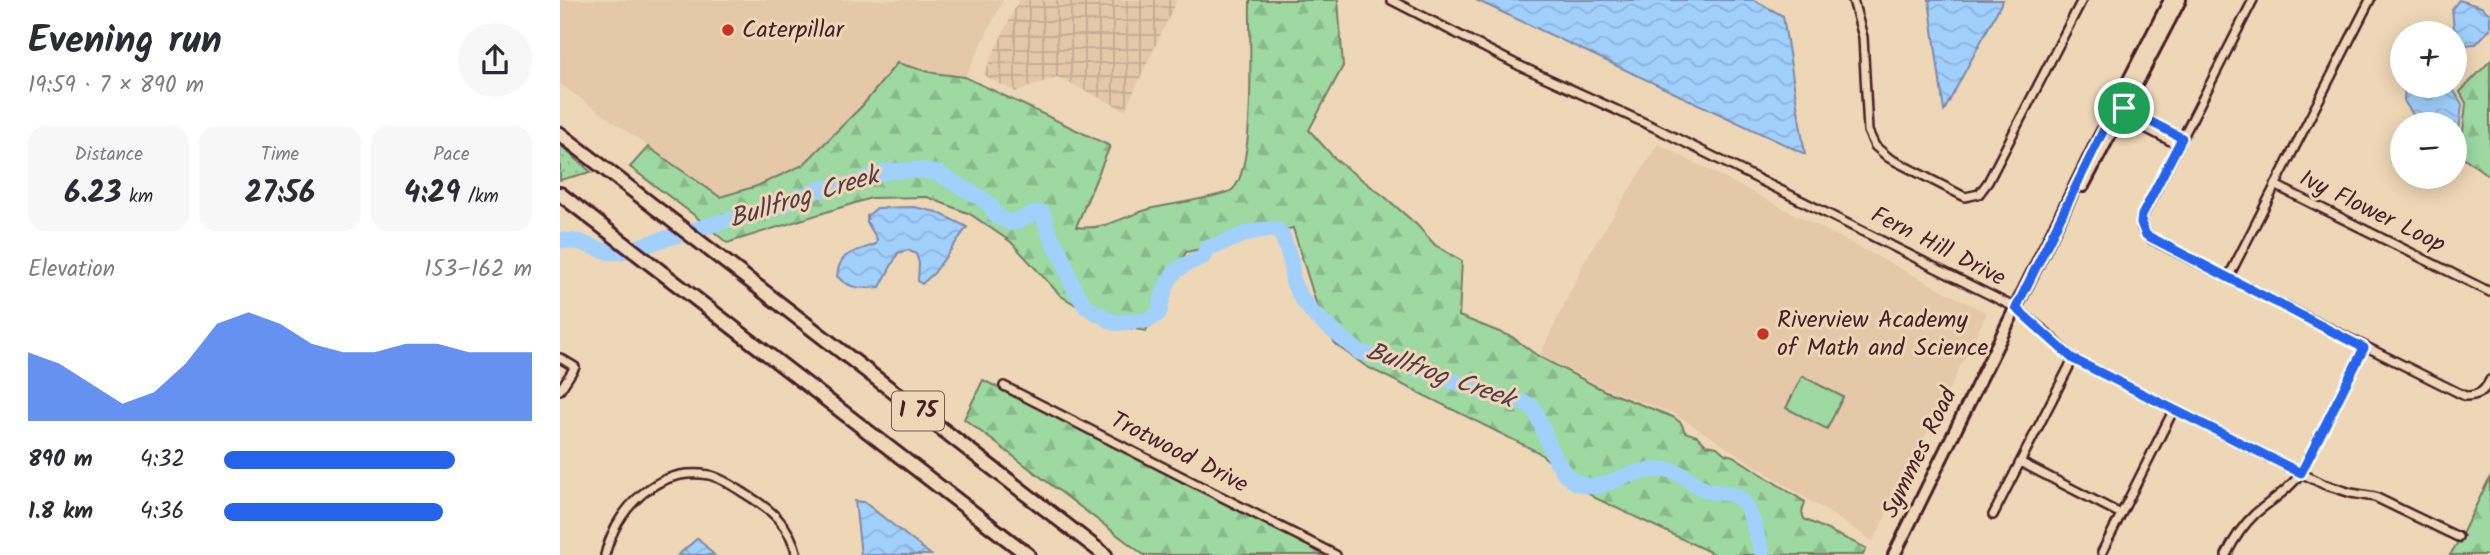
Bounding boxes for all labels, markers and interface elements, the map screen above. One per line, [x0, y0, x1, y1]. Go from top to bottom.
place label: Caterpillar [742, 11, 846, 50]
text: Evening run [28, 12, 222, 72]
map controls [2390, 21, 2467, 189]
button: + [2390, 21, 2467, 98]
marker: Caterpillar [720, 22, 736, 38]
button: share [458, 23, 532, 97]
text: 19:59 · 7 × 890 m [28, 68, 204, 104]
pin [2094, 78, 2154, 138]
icon: arrive [2105, 89, 2143, 127]
button: − [2390, 112, 2467, 189]
text: Distance [75, 140, 143, 170]
text: Time [261, 140, 299, 170]
text: Pace [433, 140, 469, 170]
water label: Bullfrog Creek [724, 154, 888, 241]
street label: Ivy Flower Loop [2292, 160, 2452, 265]
text: 6.23 [64, 170, 121, 218]
text: 27:56 [245, 170, 315, 218]
text: 4:29 [404, 170, 460, 218]
text: km [121, 182, 153, 212]
text: /km [460, 182, 499, 212]
street label: Fern Hill Drive [1864, 196, 2012, 298]
text: Elevation [28, 252, 115, 288]
text: 153–162 m [424, 252, 532, 288]
place label: Riverview Academy of Math and Science [1777, 301, 1989, 368]
marker: Riverview Academy of Math and Science [1755, 326, 1771, 342]
water label: Bullfrog Creek [1360, 331, 1523, 422]
street label: Symmes Road [1872, 380, 1969, 525]
road number: I 75 [892, 392, 944, 430]
street label: Trotwood Drive [1103, 401, 1255, 505]
text: 890 m [28, 442, 93, 478]
text: 4:32 [140, 442, 185, 478]
text: 1.8 km [28, 494, 93, 530]
text: 4:36 [140, 494, 184, 530]

